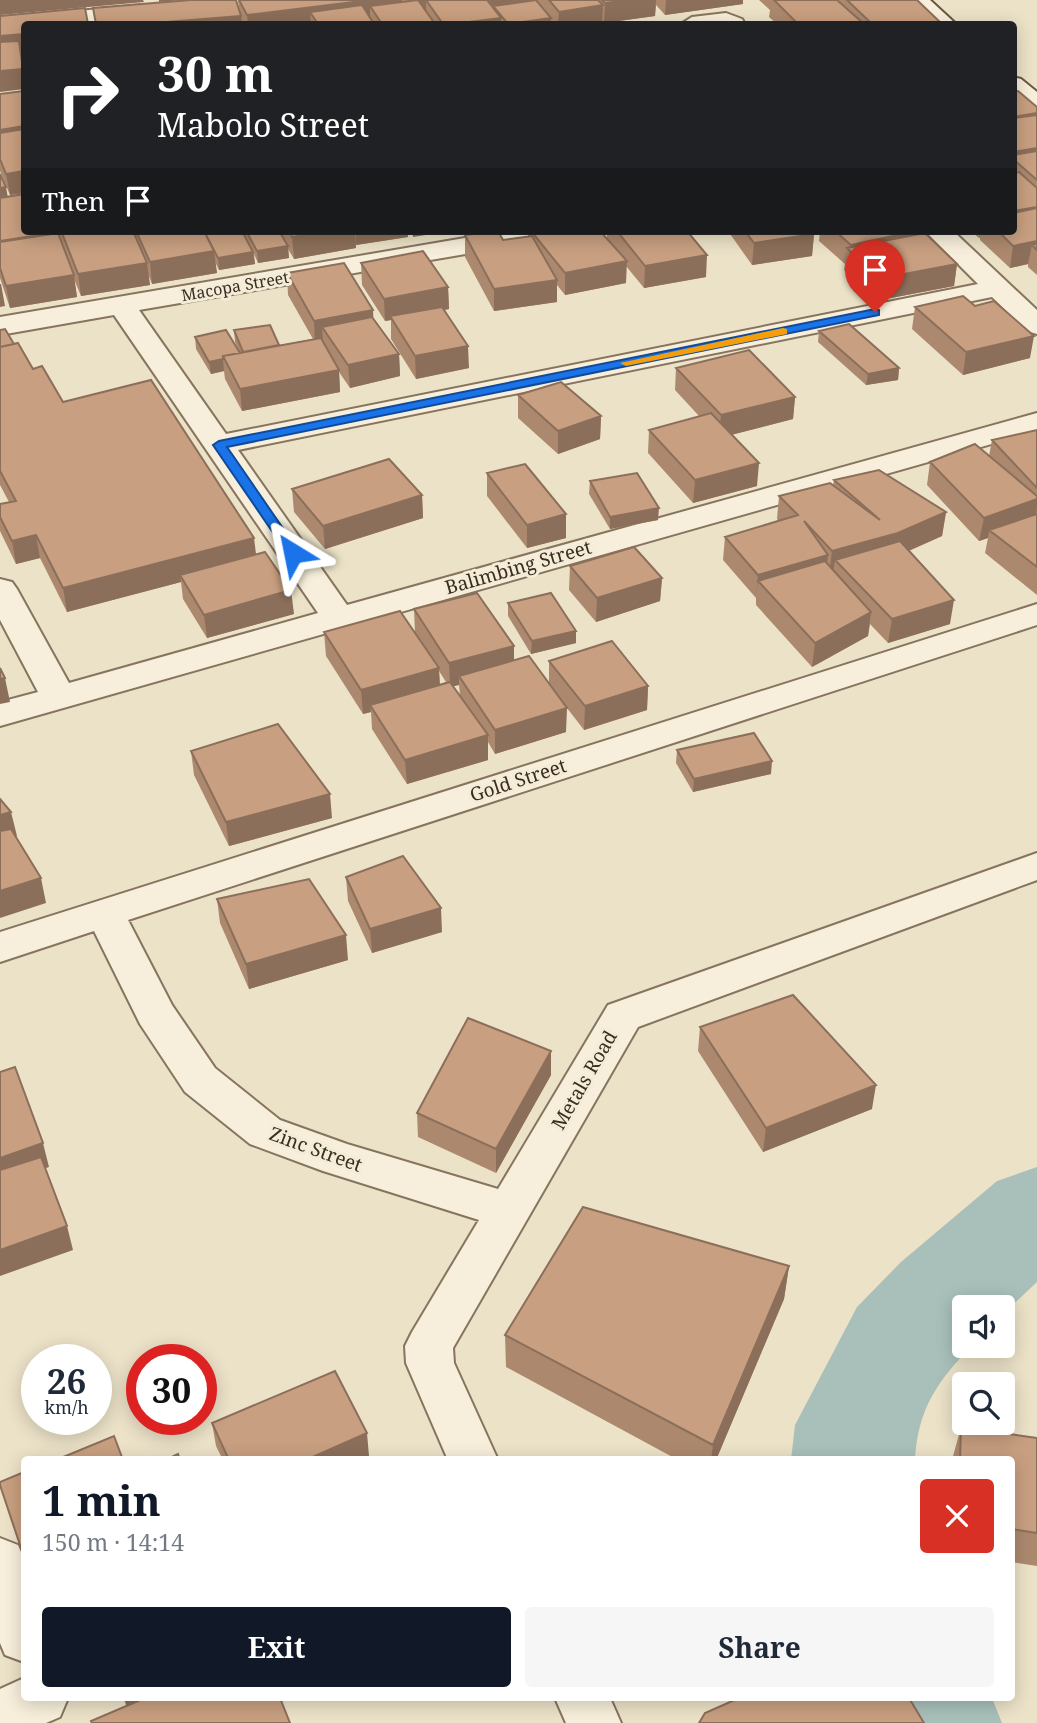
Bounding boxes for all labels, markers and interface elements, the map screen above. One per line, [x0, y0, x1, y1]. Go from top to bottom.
text: 30 m [157, 40, 273, 106]
icon: right [42, 49, 133, 140]
text: Mabolo Street [157, 103, 369, 146]
icon: arrive [119, 182, 157, 220]
text: Then [42, 183, 105, 219]
pin [845, 240, 905, 312]
icon: arrive [856, 251, 894, 289]
street label: Macopa Street [180, 266, 291, 306]
position arrow [256, 516, 330, 590]
street label: Balimbing Street [442, 534, 595, 600]
street label: Gold Street [466, 752, 570, 808]
street label: Metals Road [545, 1025, 623, 1134]
street label: Zinc Street [266, 1120, 366, 1178]
map controls [952, 1295, 1015, 1435]
button: sound [952, 1295, 1015, 1358]
speed limit sign: 30 [126, 1344, 217, 1435]
text: 26 [47, 1357, 86, 1404]
button: search [952, 1372, 1015, 1435]
text: km/h [44, 1395, 89, 1419]
text: 1 min [42, 1471, 161, 1528]
button: close [920, 1479, 994, 1553]
text: 150 m · 14:14 [42, 1526, 184, 1558]
button: Exit [42, 1607, 511, 1687]
button: Share [525, 1607, 994, 1687]

